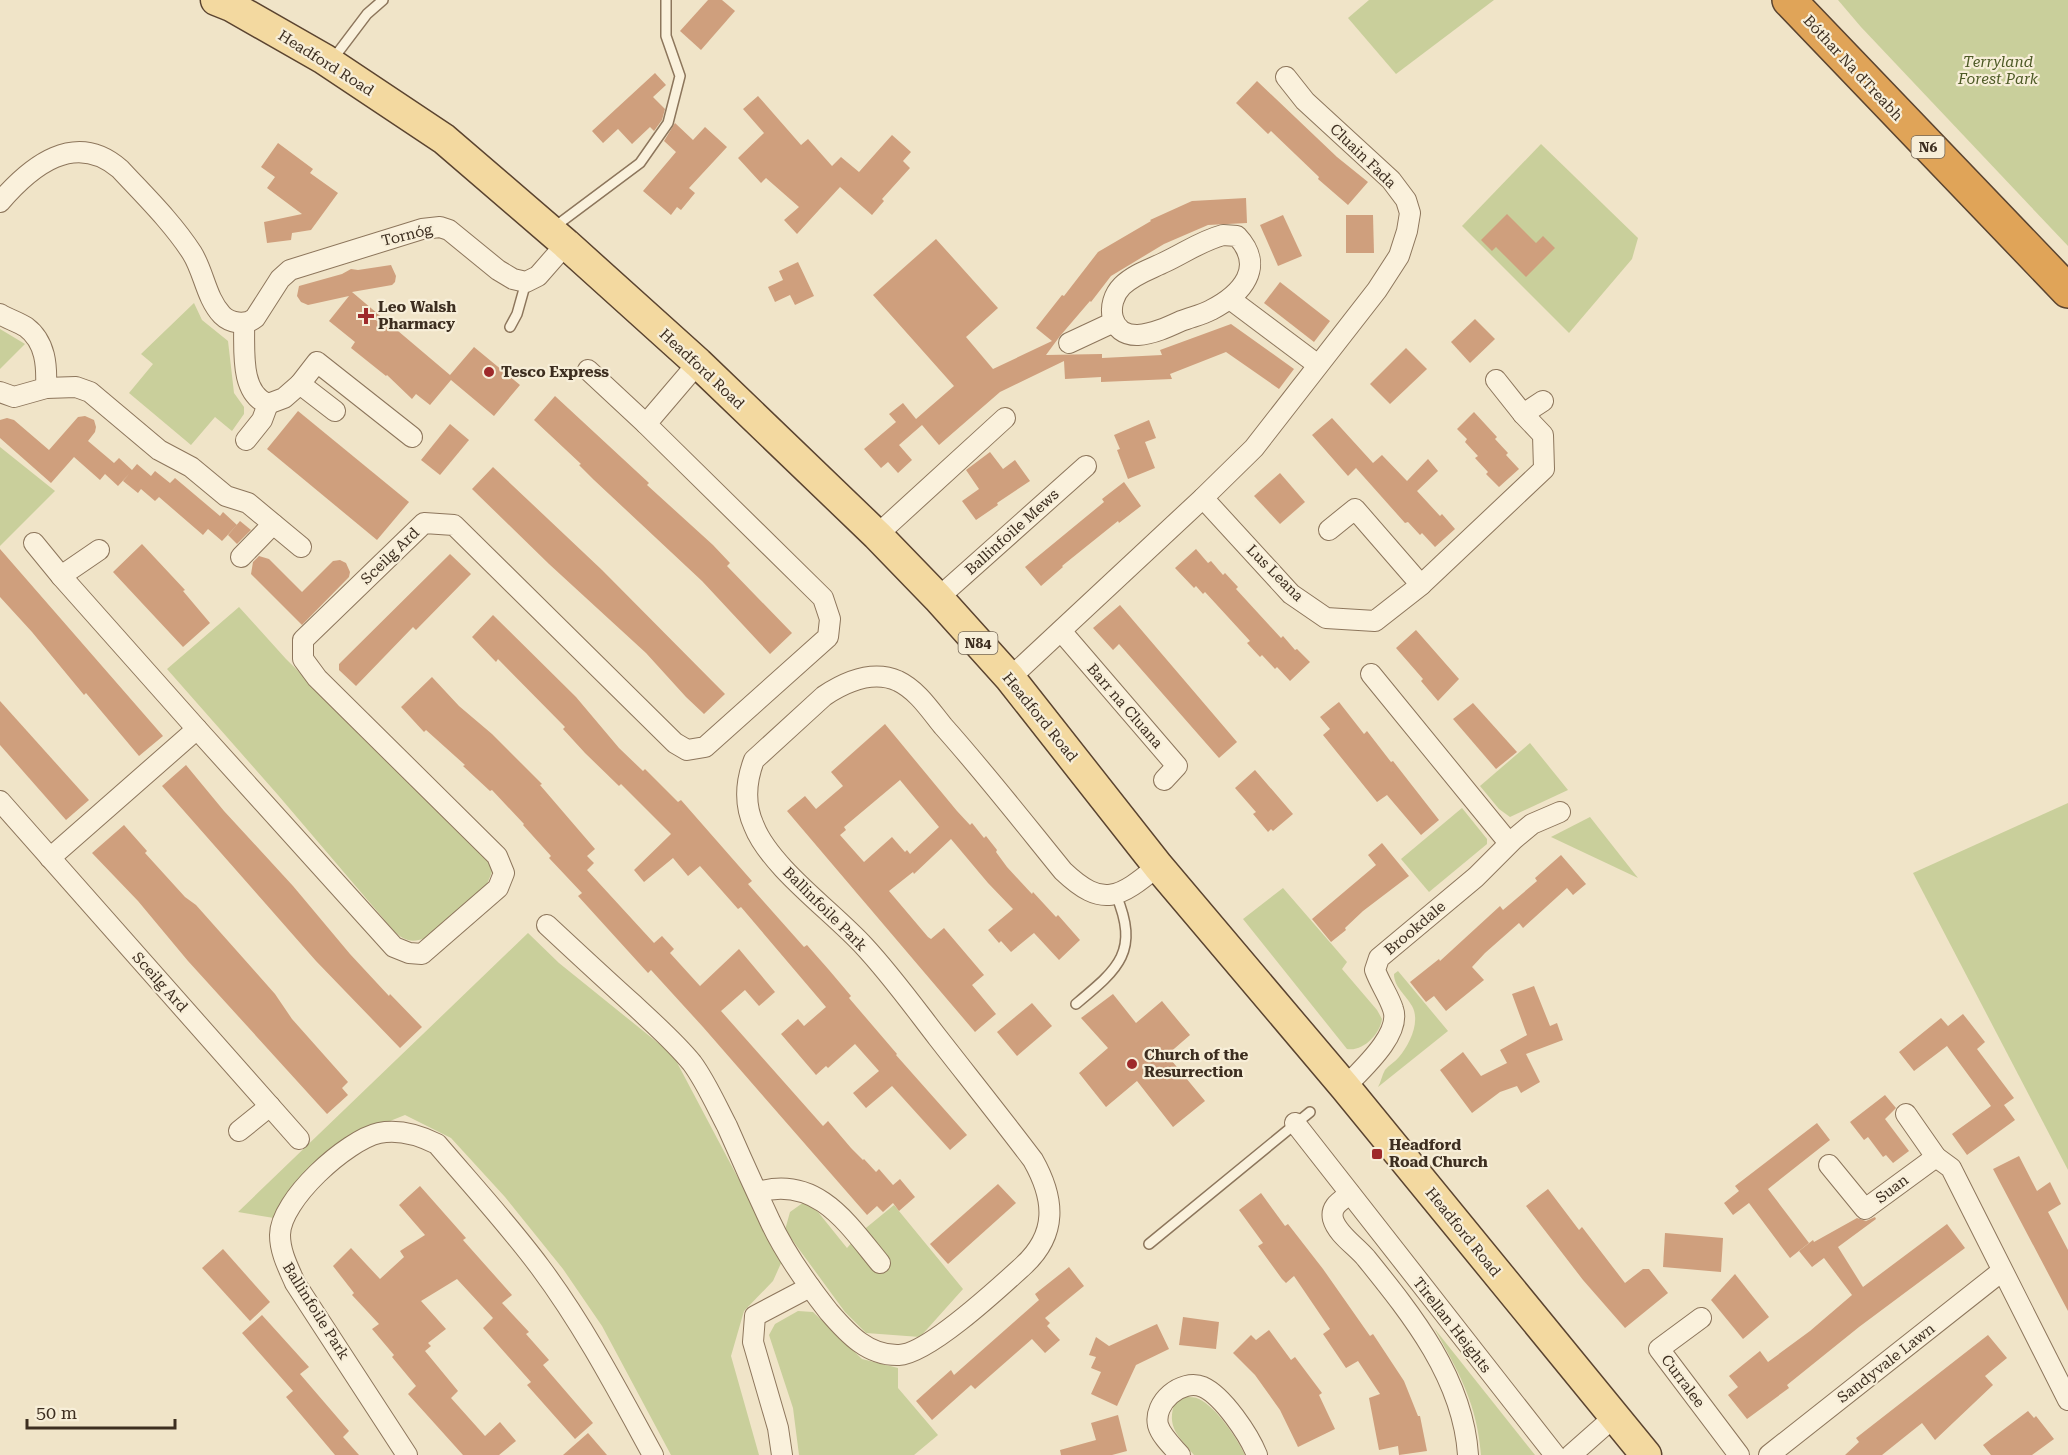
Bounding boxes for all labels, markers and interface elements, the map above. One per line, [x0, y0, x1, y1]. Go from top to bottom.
street label: Bóthar Na dTreabh [1800, 12, 1907, 125]
street label: Headford Road [275, 26, 377, 100]
park label: Terryland Forest Park [1957, 53, 2039, 88]
street label: Cluain Fada [1326, 120, 1400, 192]
road number: N6 [1912, 136, 1944, 158]
street label: Tornóg [380, 220, 435, 250]
place label: Leo Walsh Pharmacy [378, 298, 456, 333]
marker: Leo Walsh Pharmacy [359, 309, 373, 323]
street label: Headford Road [656, 325, 748, 413]
place label: Tesco Express [501, 363, 609, 381]
marker: Tesco Express [482, 365, 496, 379]
street label: Ballinfoile Mews [961, 485, 1063, 579]
street label: Sceilg Ard [357, 524, 423, 588]
street label: Lus Leana [1243, 541, 1307, 605]
road number: N84 [958, 632, 998, 654]
street label: Barr na Cluana [1083, 660, 1167, 752]
street label: Headford Road [999, 669, 1082, 765]
street label: Ballinfoile Park [779, 863, 871, 955]
street label: Brookdale [1381, 897, 1449, 959]
street label: Sceilg Ard [129, 948, 192, 1016]
place label: Church of the Resurrection [1144, 1046, 1249, 1081]
marker: Church of the Resurrection [1125, 1057, 1139, 1071]
place label: Headford Road Church [1389, 1136, 1488, 1171]
marker: Headford Road Church [1370, 1147, 1384, 1161]
street label: Suan [1872, 1171, 1912, 1207]
street label: Headford Road [1422, 1184, 1505, 1280]
street label: Ballinfoile Park [279, 1259, 353, 1363]
street label: Tirellan Heights [1409, 1274, 1495, 1376]
street label: Sandyvale Lawn [1834, 1319, 1939, 1407]
street label: Curralee [1657, 1351, 1709, 1411]
scale bar [27, 1392, 176, 1430]
text: 50 m [36, 1402, 77, 1423]

